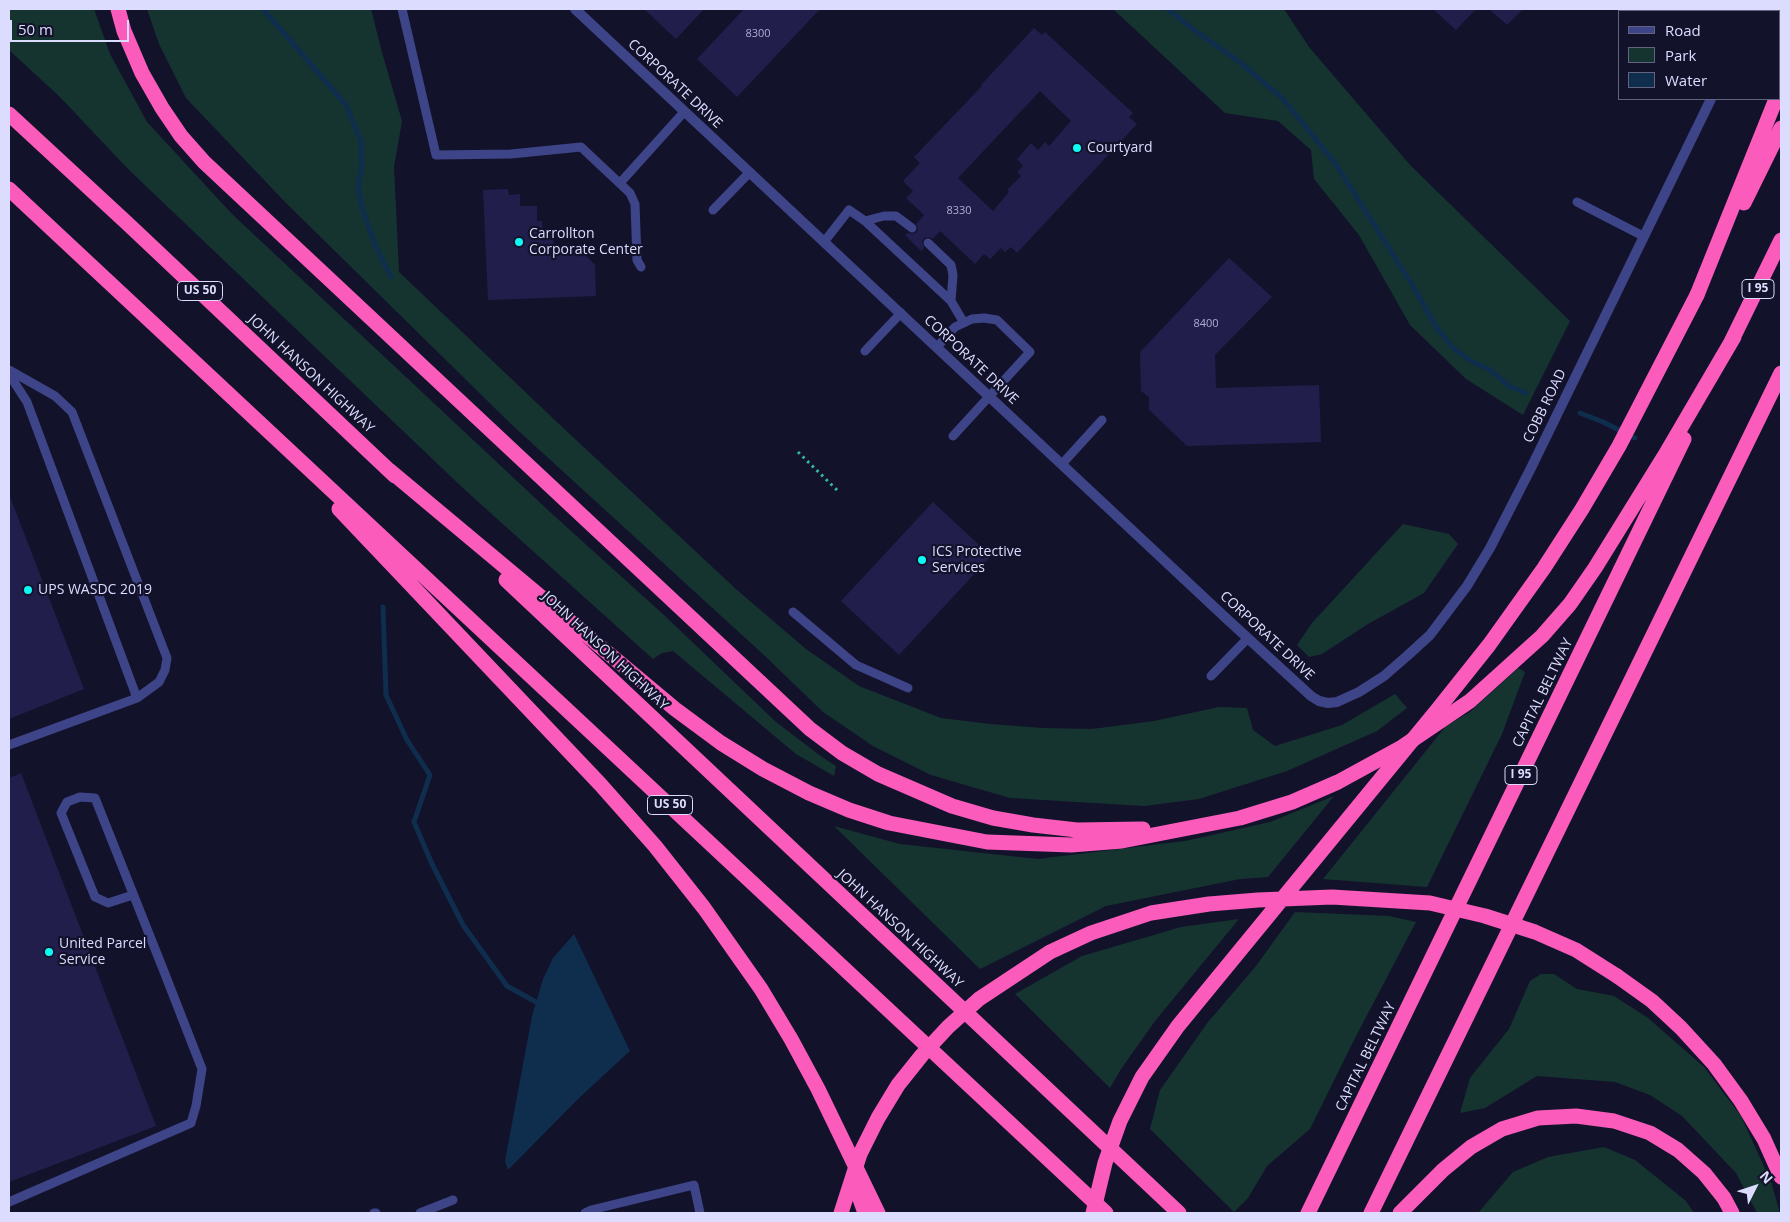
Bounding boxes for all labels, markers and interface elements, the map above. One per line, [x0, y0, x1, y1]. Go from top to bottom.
scale bar [12, 10, 131, 42]
legend [1618, 10, 1780, 100]
text: 50 m [18, 19, 53, 39]
text: Road [1665, 20, 1701, 40]
house number: 8300 [745, 27, 771, 41]
street label: CORPORATE DRIVE [624, 36, 726, 132]
text: Park [1665, 45, 1696, 65]
text: Water [1665, 70, 1707, 90]
place label: Courtyard [1087, 140, 1153, 156]
marker: Courtyard [1071, 142, 1083, 154]
house number: 8330 [946, 204, 972, 218]
place label: Carrollton Corporate Center [529, 226, 643, 258]
marker: Carrollton Corporate Center [513, 236, 525, 248]
road number: I 95 [1742, 280, 1774, 298]
road number: US 50 [178, 282, 222, 300]
street label: JOHN HANSON HIGHWAY [245, 311, 377, 437]
street label: CORPORATE DRIVE [920, 312, 1022, 408]
house number: 8400 [1193, 317, 1219, 331]
street label: COBB ROAD [1520, 366, 1570, 446]
place label: ICS Protective Services [932, 544, 1022, 576]
marker: ICS Protective Services [916, 554, 928, 566]
place label: UPS WASDC 2019 [38, 582, 152, 598]
marker: UPS WASDC 2019 [22, 584, 34, 596]
street label: JOHN HANSON HIGHWAY [539, 588, 671, 714]
street label: CORPORATE DRIVE [1216, 588, 1318, 684]
street label: CAPITAL BELTWAY [1509, 636, 1577, 750]
road number: I 95 [1505, 766, 1537, 784]
road number: US 50 [648, 796, 692, 814]
street label: JOHN HANSON HIGHWAY [834, 866, 966, 992]
place label: United Parcel Service [59, 936, 146, 969]
marker: United Parcel Service [43, 946, 55, 958]
street label: CAPITAL BELTWAY [1332, 1000, 1400, 1114]
north arrow [1730, 1162, 1780, 1212]
text: N [1756, 1166, 1778, 1187]

